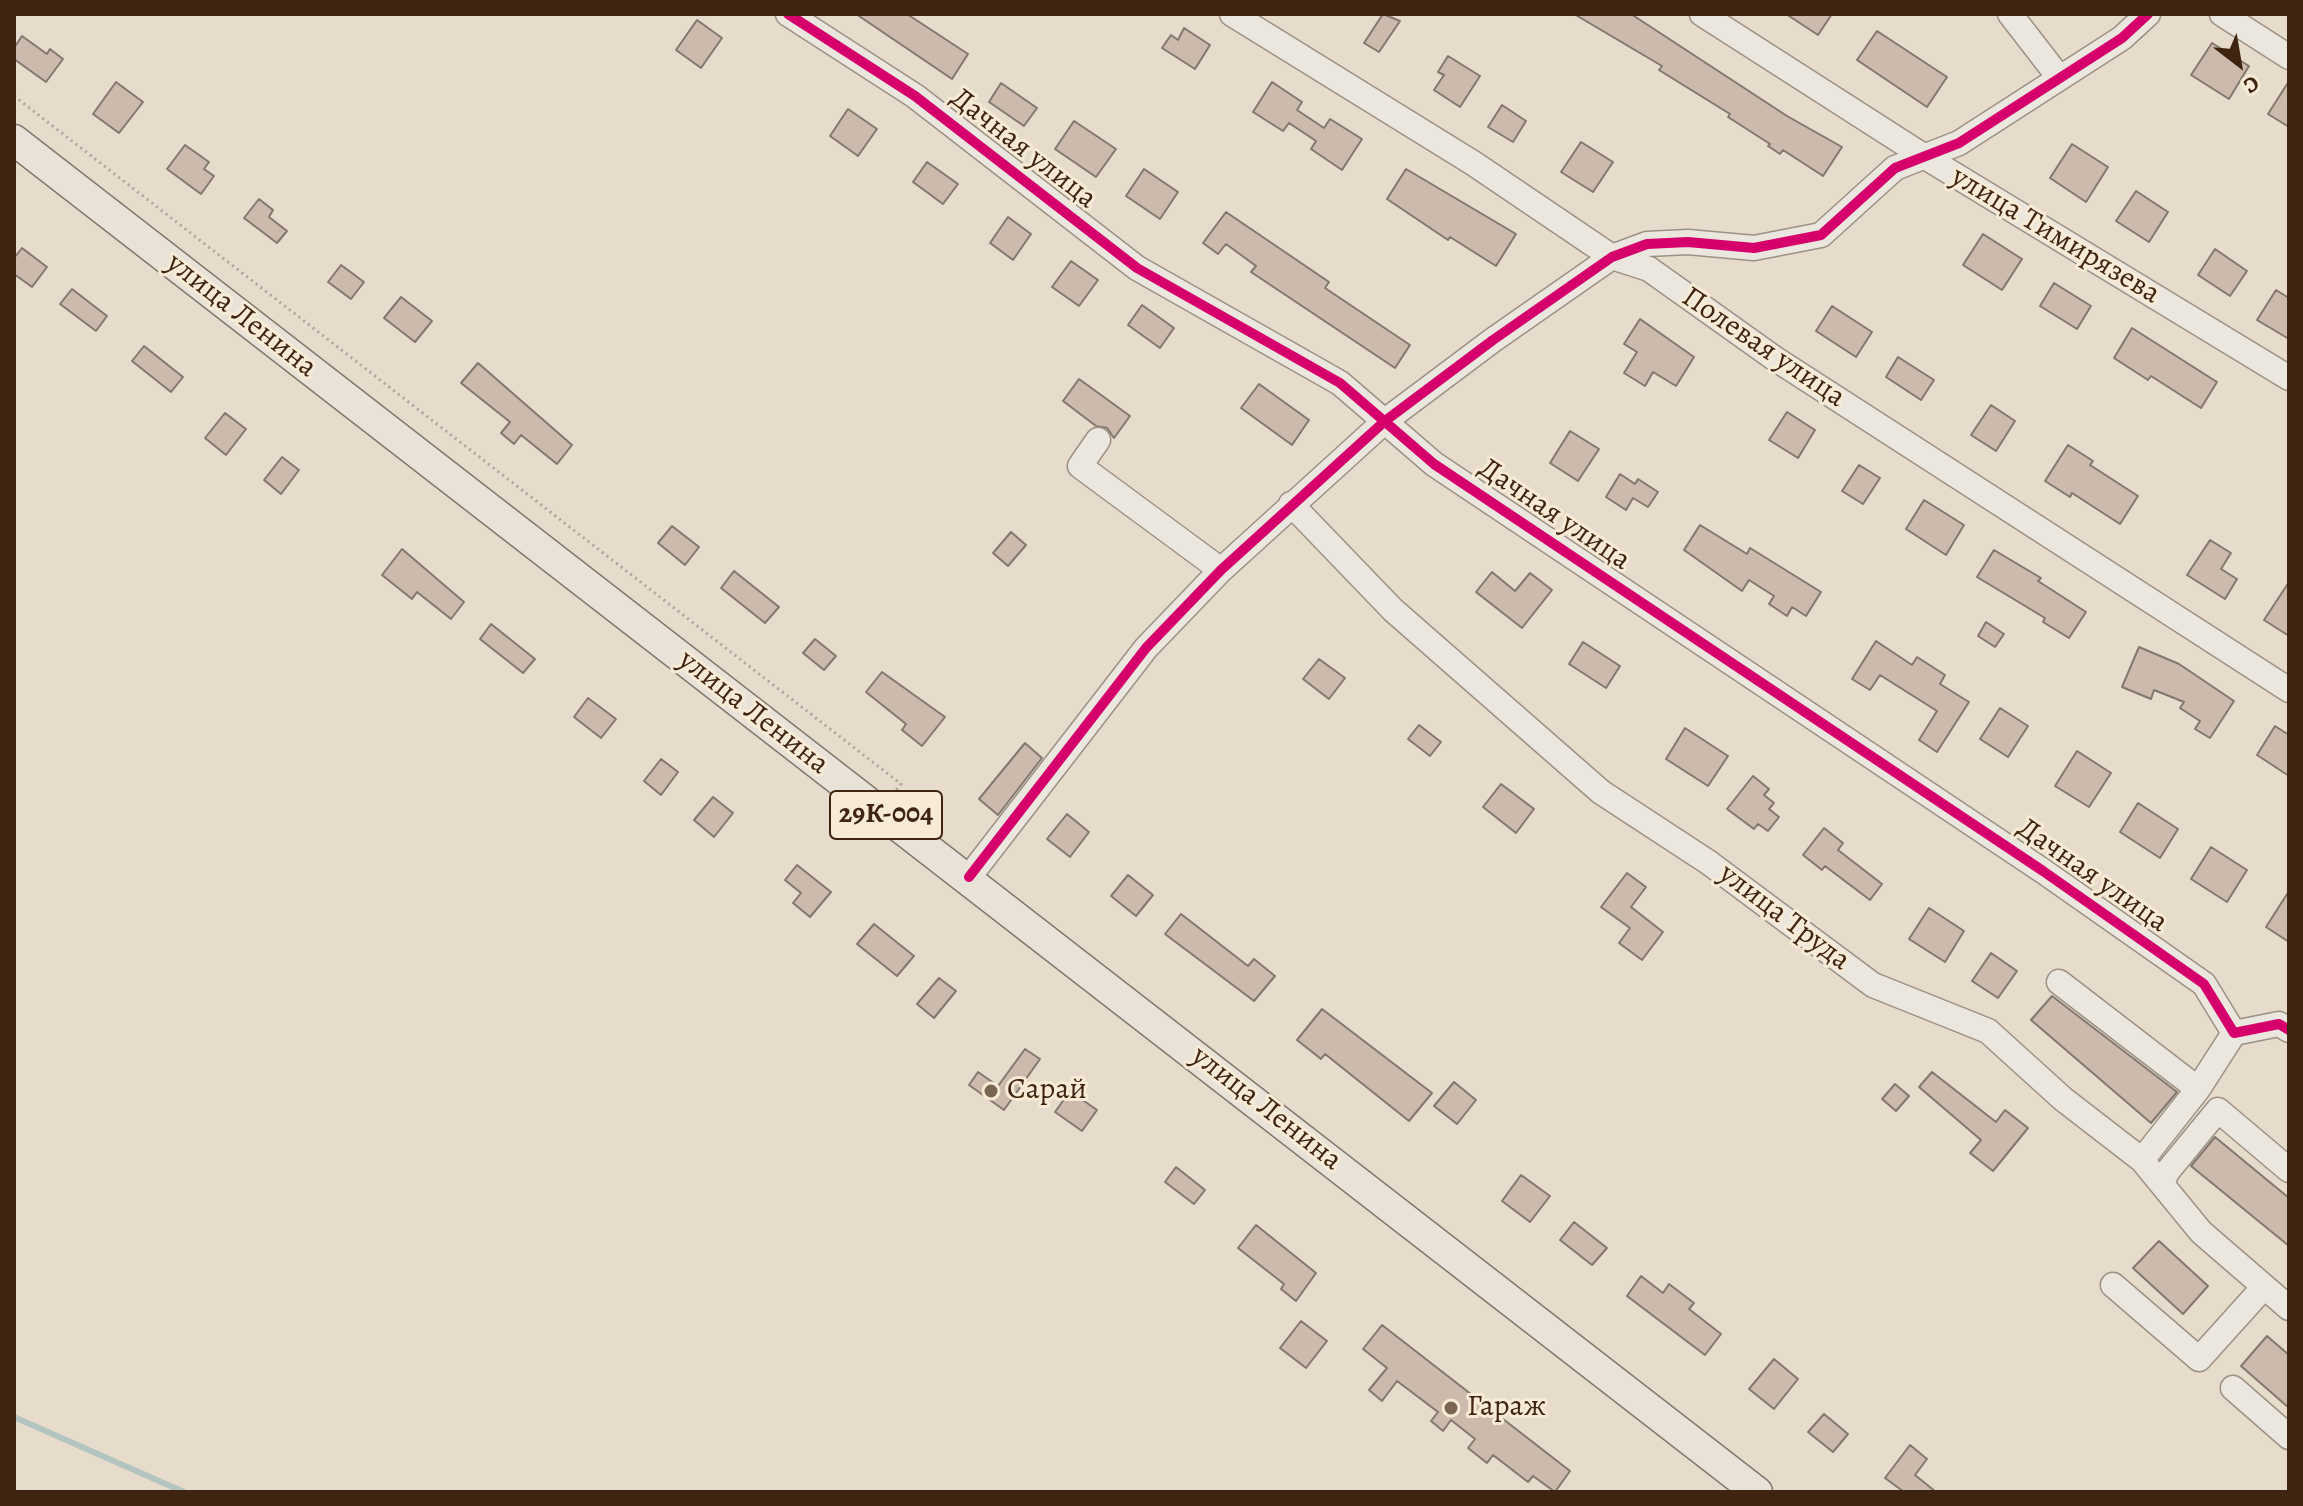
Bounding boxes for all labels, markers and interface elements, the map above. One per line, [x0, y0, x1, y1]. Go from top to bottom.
north arrow [2199, 24, 2279, 104]
text: С [2238, 68, 2265, 101]
street label: Дачная улица [943, 81, 1103, 217]
street label: улица Тимирязева [1944, 159, 2166, 313]
street label: улица Ленина [158, 246, 324, 386]
street label: Полевая улица [1674, 280, 1852, 416]
street label: Дачная улица [1471, 451, 1637, 579]
street label: улица Ленина [670, 643, 836, 783]
road number: 29К-004 [830, 791, 942, 839]
street label: Дачная улица [2010, 811, 2174, 941]
street label: улица Труда [1711, 857, 1857, 979]
street label: улица Ленина [1183, 1039, 1349, 1179]
place label: Сарай [1007, 1073, 1087, 1109]
marker: Сарай [982, 1082, 1000, 1100]
place label: Гараж [1467, 1390, 1546, 1426]
marker: Гараж [1442, 1399, 1460, 1417]

